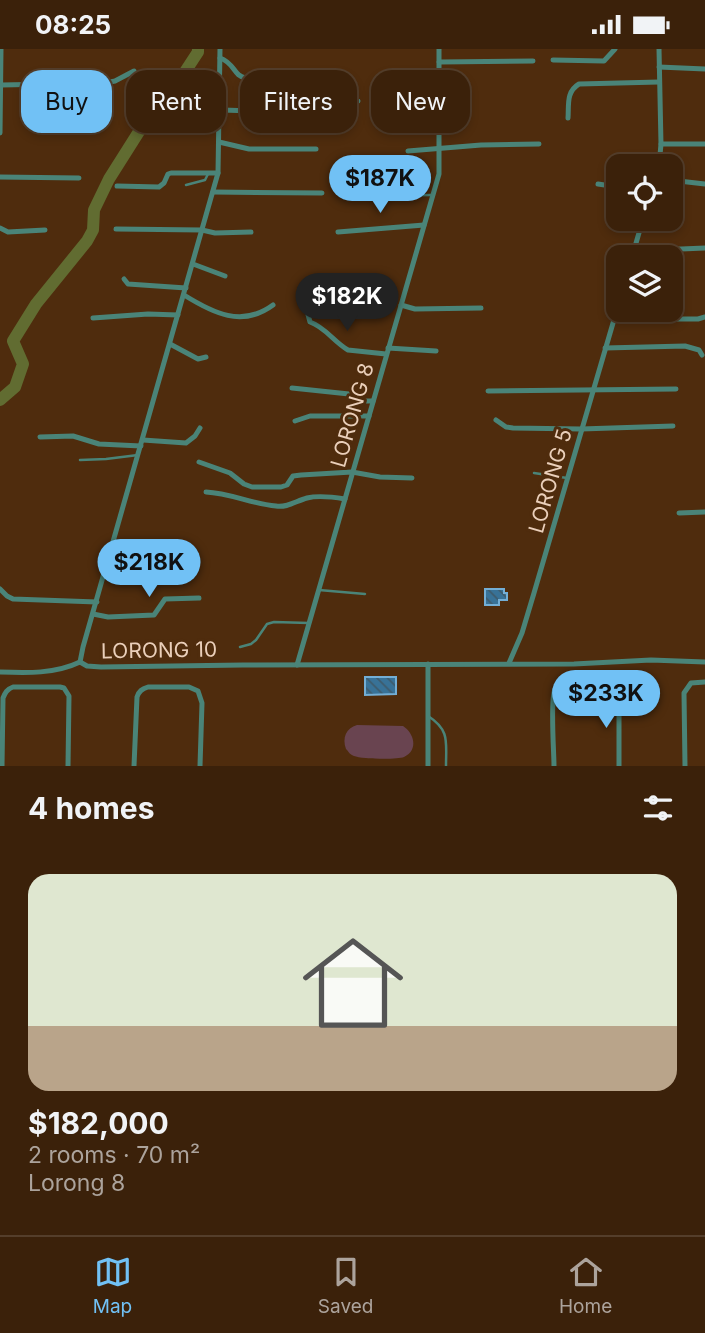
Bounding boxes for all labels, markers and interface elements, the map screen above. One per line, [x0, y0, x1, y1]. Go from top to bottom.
text: 08:25 [35, 9, 111, 40]
chip: Buy [21, 70, 112, 133]
chip: Rent [126, 70, 226, 133]
chip: Filters [240, 70, 357, 133]
chip: New [371, 70, 470, 133]
map controls [606, 154, 683, 322]
button: locate [606, 154, 683, 231]
pin: $187K [331, 155, 429, 215]
text: $187K [345, 164, 415, 192]
button: layers [606, 245, 683, 322]
pin: $182K [298, 273, 396, 333]
text: $182K [312, 282, 382, 310]
street label: LORONG 8 [325, 360, 379, 470]
street label: LORONG 5 [523, 426, 577, 536]
pin: $218K [100, 539, 198, 599]
text: $218K [114, 548, 184, 576]
street label: LORONG 10 [101, 636, 217, 664]
pin: $233K [557, 671, 655, 730]
text: $233K [568, 679, 644, 707]
icon: filters [639, 789, 677, 827]
text: 4 homes [28, 790, 155, 826]
icon: home [290, 920, 416, 1046]
text: $182,000 [28, 1105, 169, 1141]
text: 2 rooms · 70 m² [28, 1141, 200, 1169]
text: Lorong 8 [28, 1169, 125, 1197]
tab: Map [93, 1253, 132, 1318]
tab: Saved [318, 1253, 373, 1318]
tab: Home [559, 1253, 612, 1318]

